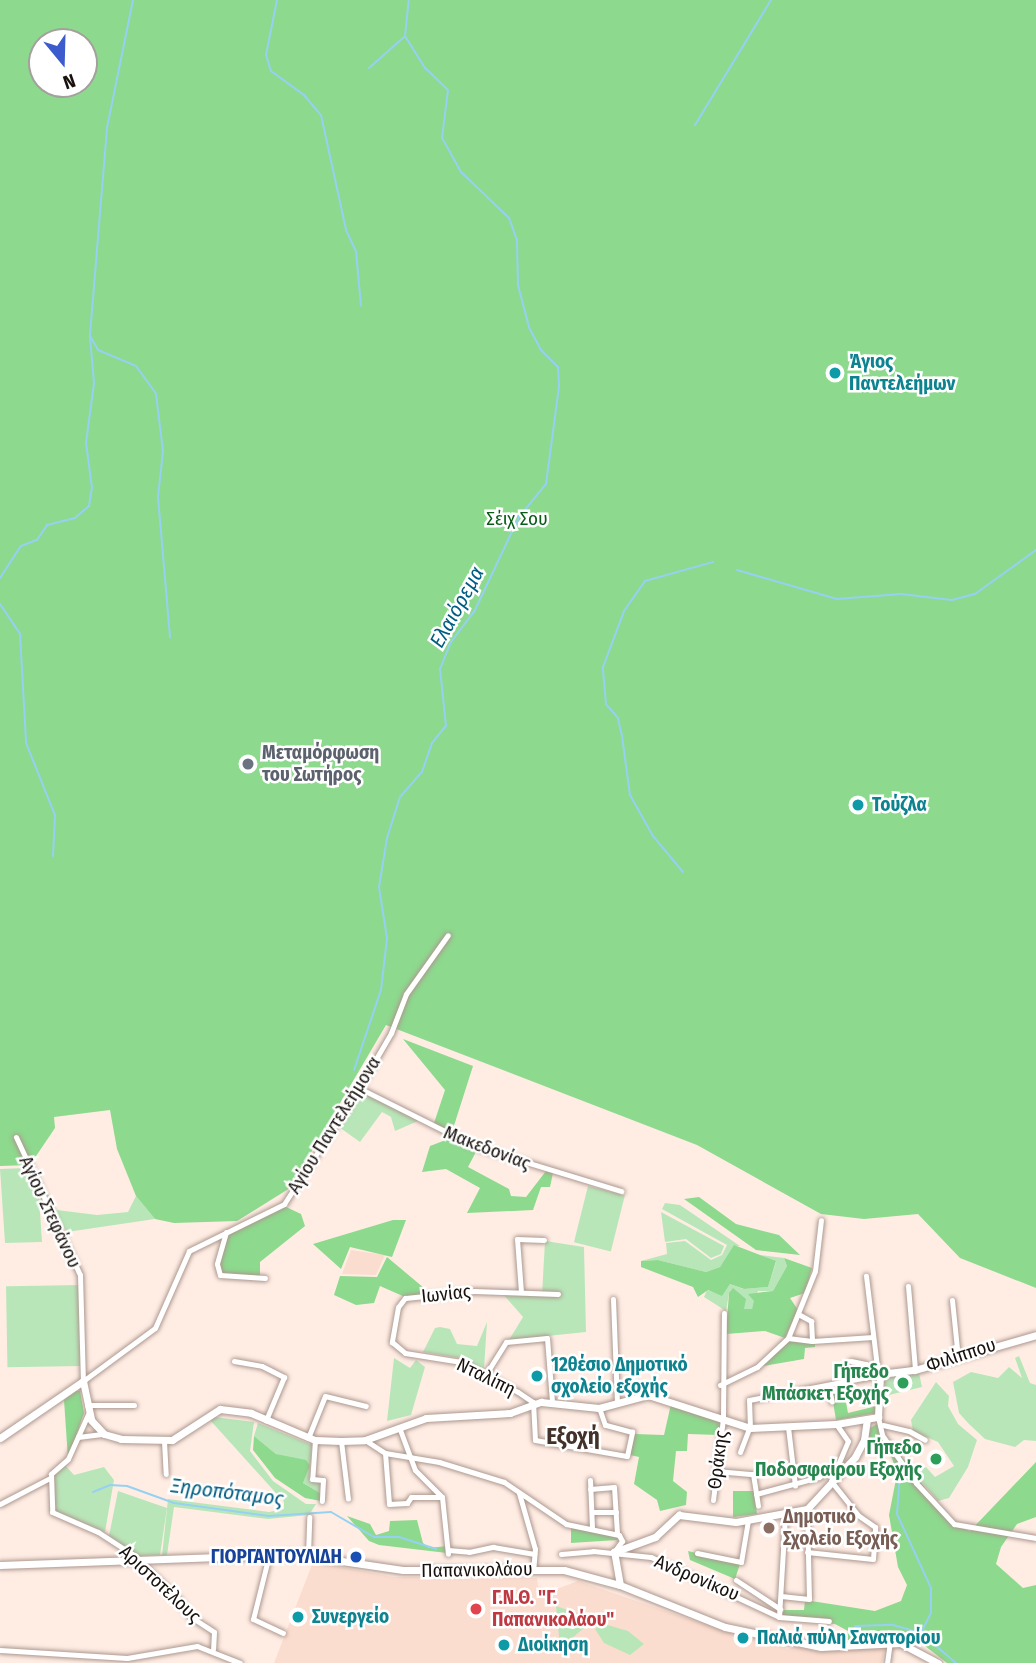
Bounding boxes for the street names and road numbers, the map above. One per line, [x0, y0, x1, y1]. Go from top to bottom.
street label: Αγίου Παντελεήμονα [283, 1052, 385, 1198]
street label: Μακεδονίας [440, 1121, 534, 1175]
street label: Αγίου Στεφάνου [14, 1152, 86, 1272]
street label: Ιωνίας [420, 1280, 472, 1308]
street label: Φιλίππου [923, 1333, 999, 1377]
street label: Νταλίπη [453, 1353, 519, 1401]
street label: Θράκης [703, 1429, 733, 1491]
street label: Αριστοτέλους [115, 1540, 205, 1628]
street label: Ανδρονίκου [651, 1550, 743, 1606]
street label: Παπανικολάου [421, 1558, 533, 1582]

